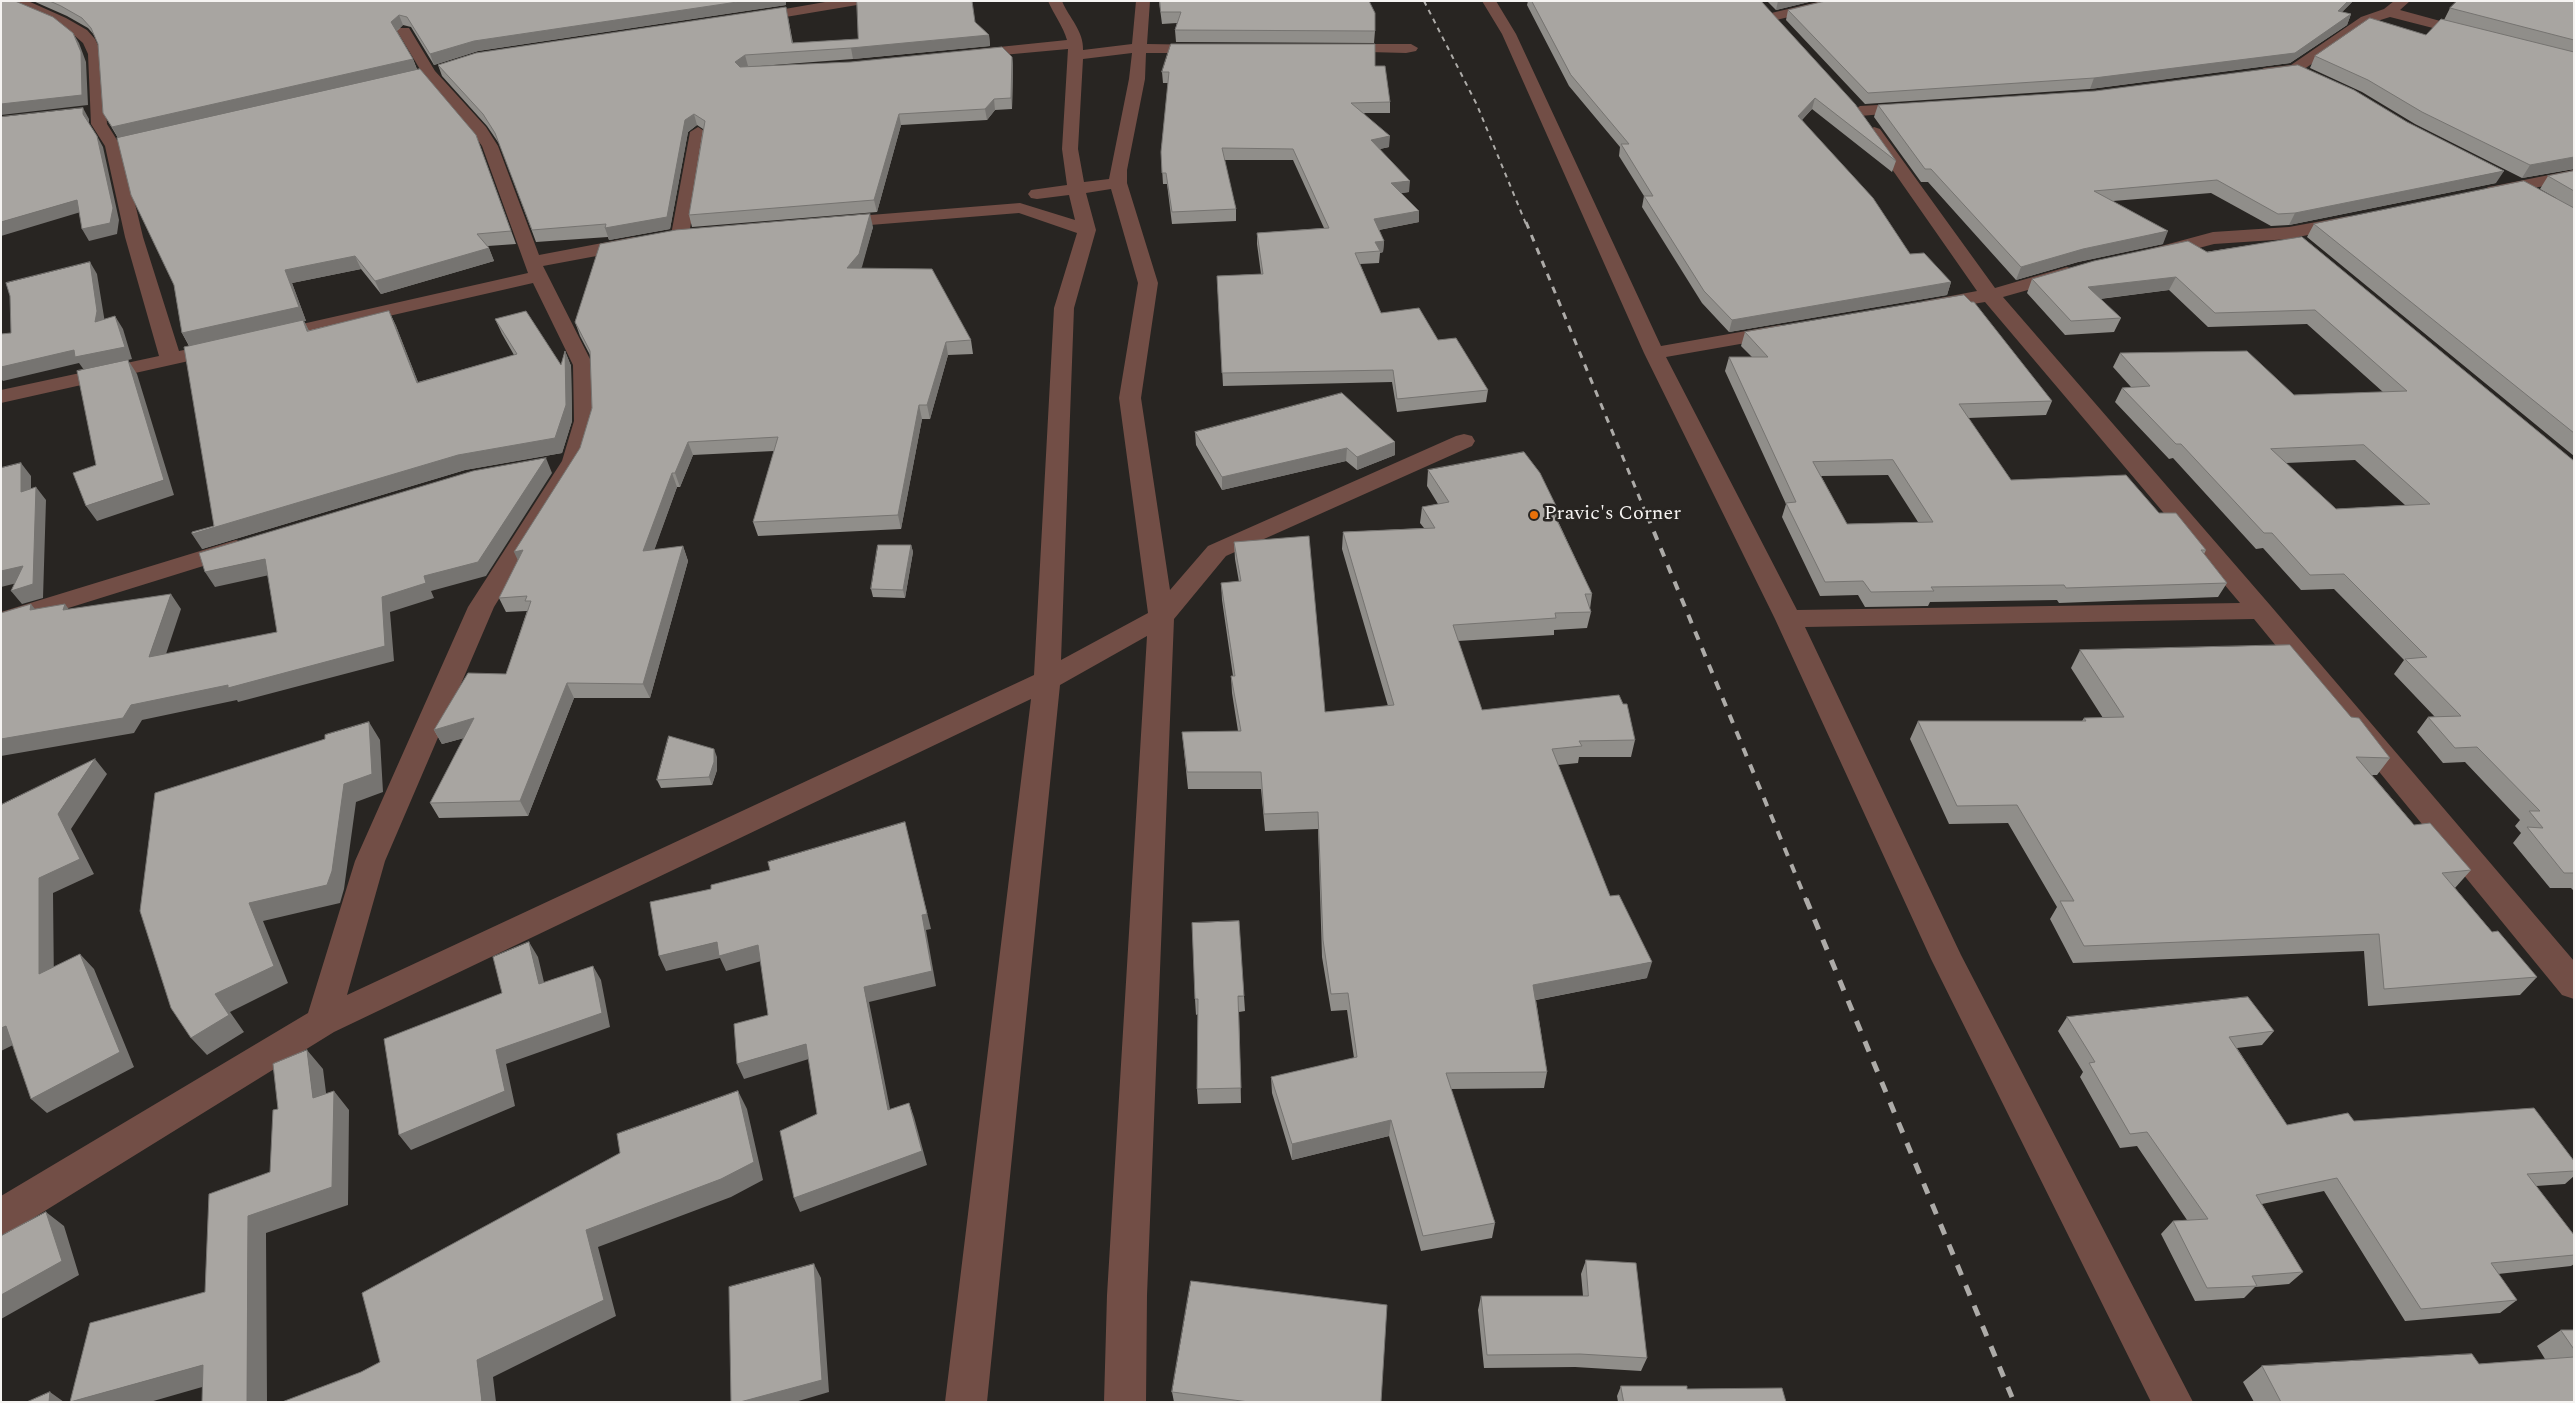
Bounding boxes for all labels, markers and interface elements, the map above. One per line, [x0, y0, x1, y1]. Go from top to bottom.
place label: Pravic's Corner [1544, 503, 1681, 527]
marker: Pravic's Corner [1528, 509, 1540, 521]

